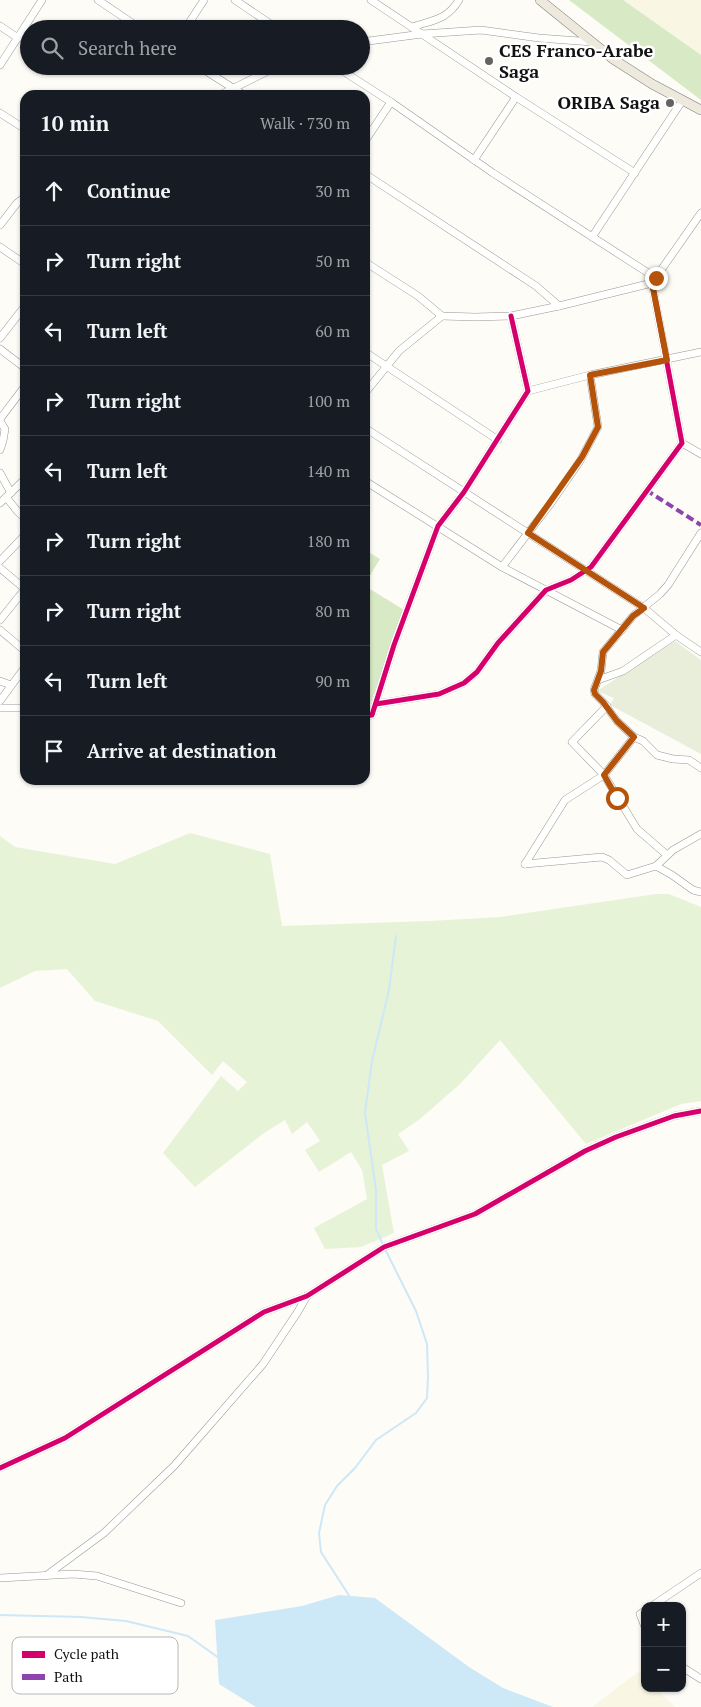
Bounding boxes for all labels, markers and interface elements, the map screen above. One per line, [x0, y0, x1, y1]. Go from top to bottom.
search box [20, 20, 370, 75]
icon: search [38, 34, 66, 62]
text: Search here [78, 35, 177, 60]
place label: CES Franco-Arabe Saga [499, 38, 654, 83]
marker: CES Franco-Arabe Saga [483, 55, 495, 67]
place label: ORIBA Saga [557, 90, 660, 114]
marker: ORIBA Saga [664, 97, 676, 109]
text: 10 min [40, 109, 109, 137]
text: Walk · 730 m [260, 112, 350, 134]
icon: ahead [40, 177, 68, 205]
text: Continue [87, 178, 171, 203]
text: 30 m [315, 180, 350, 202]
icon: right [40, 247, 68, 275]
text: Turn right [87, 248, 181, 273]
text: 50 m [315, 250, 350, 272]
route end [645, 267, 668, 290]
icon: left [40, 317, 68, 345]
text: Turn left [87, 318, 168, 343]
text: 60 m [315, 320, 350, 342]
icon: right [40, 387, 68, 415]
text: Turn right [87, 388, 181, 413]
text: 100 m [307, 390, 350, 412]
icon: left [40, 457, 68, 485]
text: Turn left [87, 458, 168, 483]
text: 140 m [307, 460, 350, 482]
icon: right [40, 527, 68, 555]
text: Turn right [87, 528, 181, 553]
text: 180 m [307, 530, 350, 552]
icon: right [40, 597, 68, 625]
text: Turn right [87, 598, 181, 623]
text: 80 m [315, 600, 350, 622]
icon: left [40, 667, 68, 695]
text: Turn left [87, 668, 168, 693]
text: 90 m [315, 670, 350, 692]
icon: arrive [40, 737, 68, 765]
text: Arrive at destination [87, 738, 276, 763]
route start [606, 787, 629, 810]
map controls [641, 1602, 686, 1692]
button: + [641, 1602, 686, 1647]
legend [12, 1637, 178, 1694]
text: Cycle path [54, 1644, 119, 1663]
button: − [641, 1647, 686, 1692]
text: Path [54, 1667, 83, 1686]

